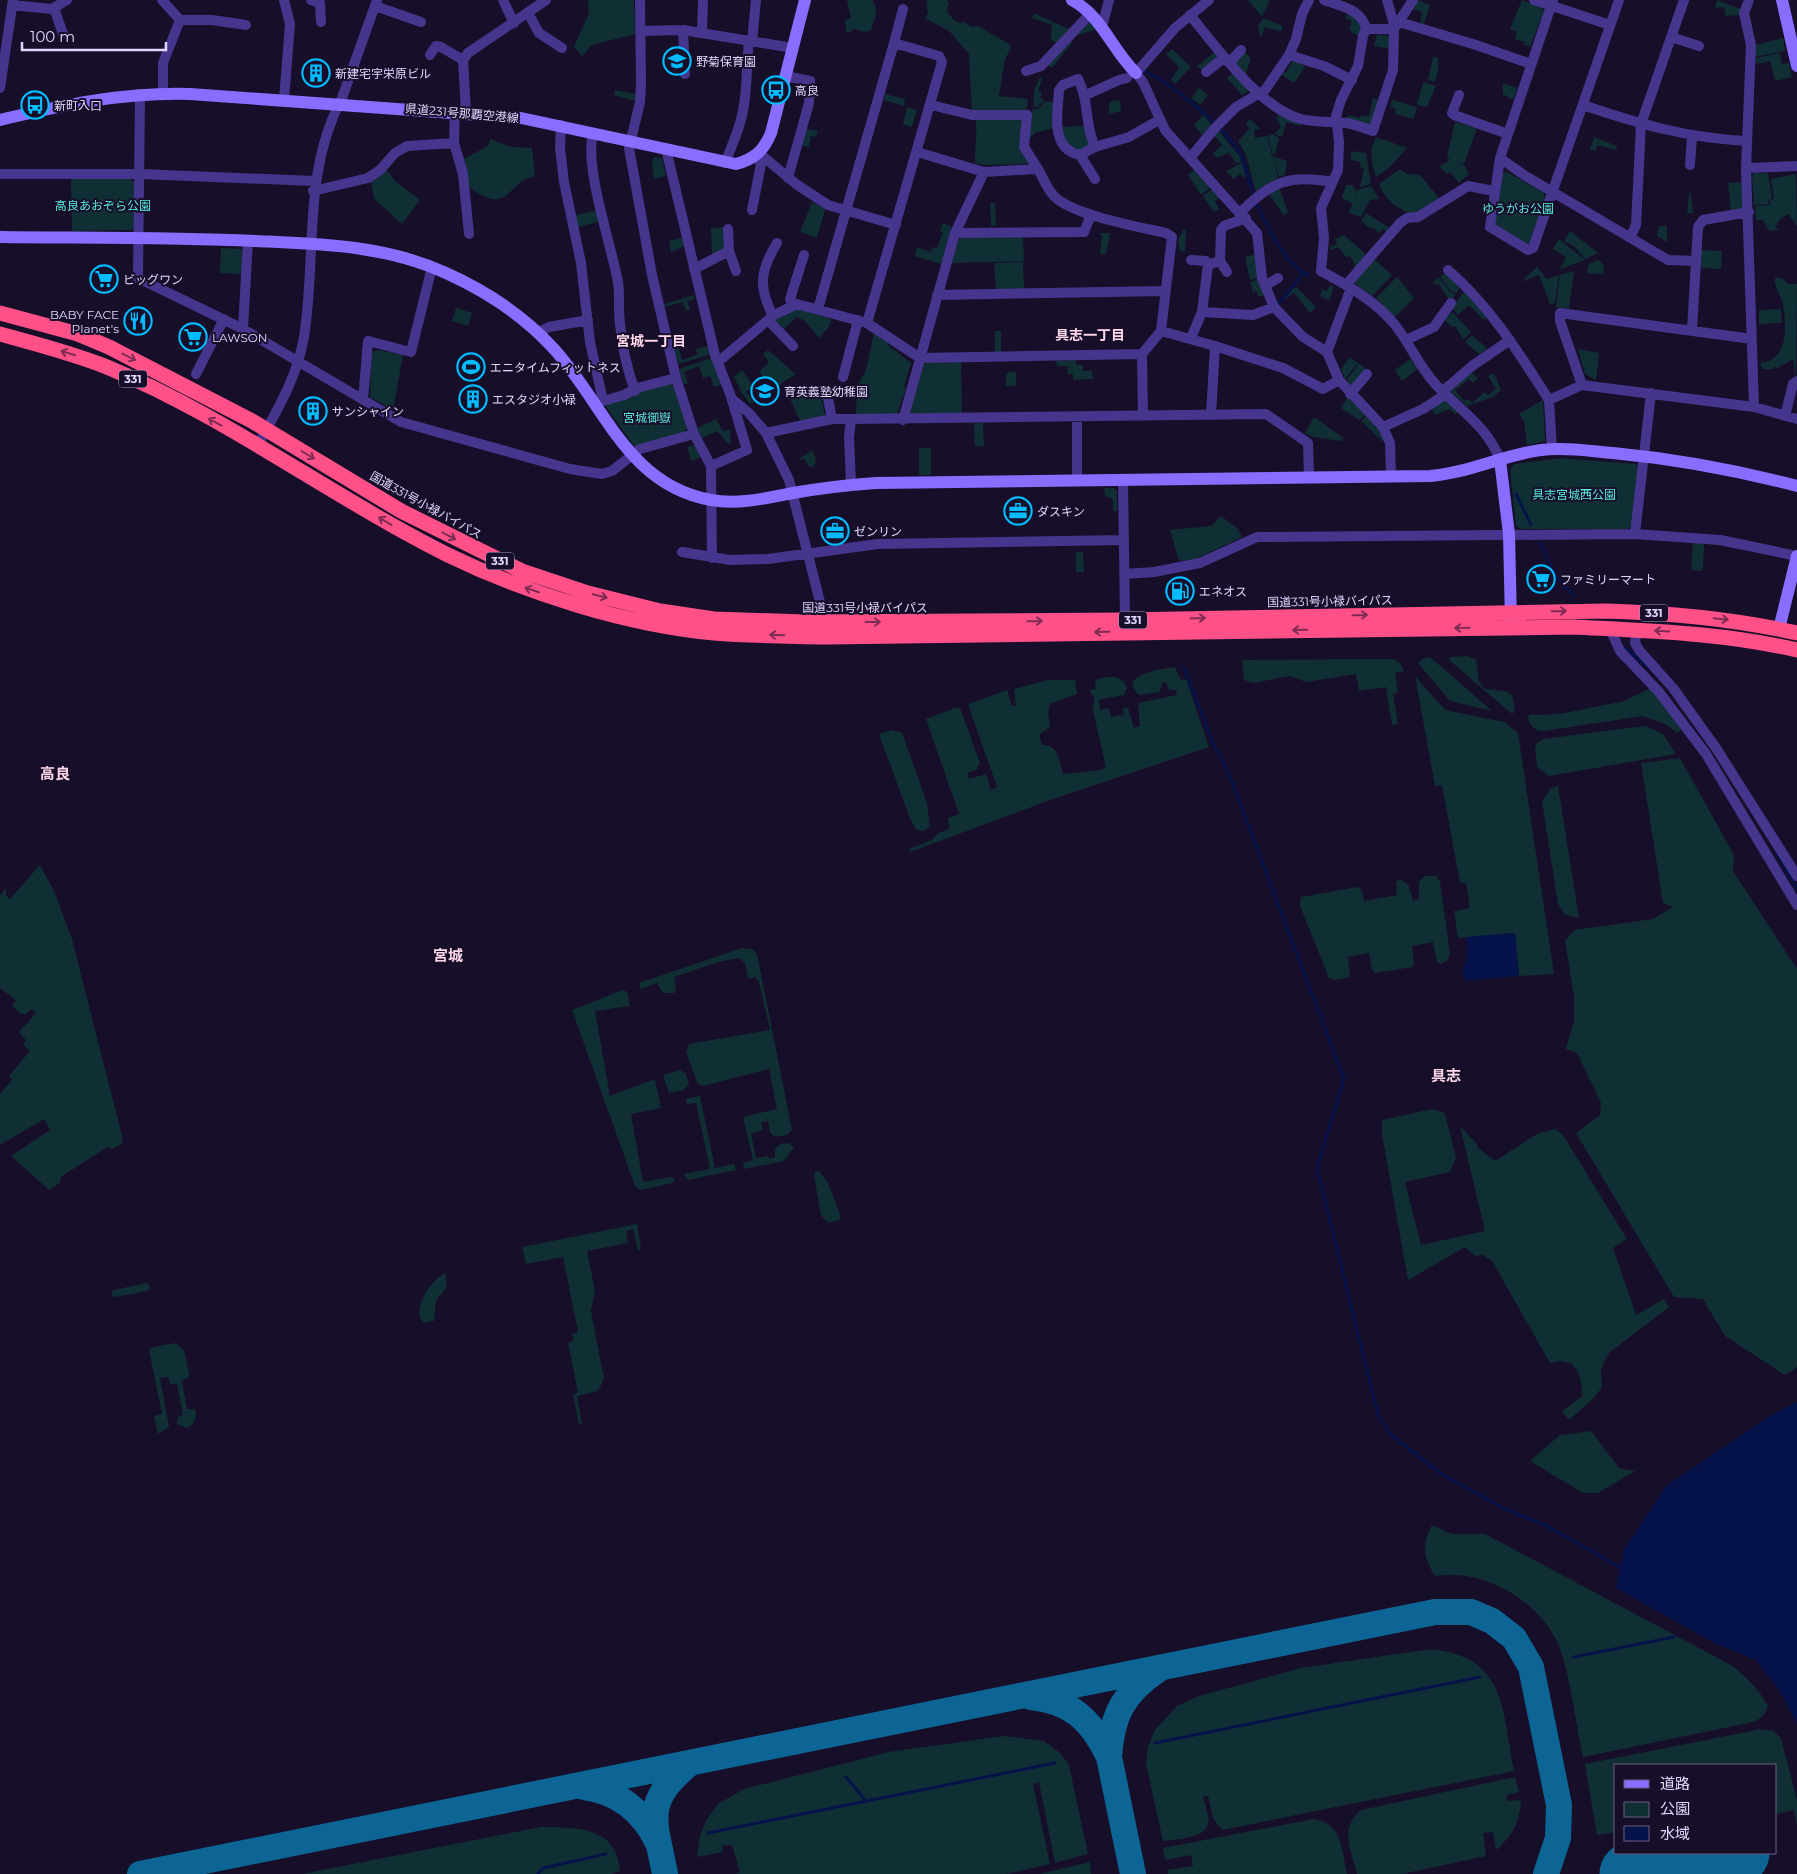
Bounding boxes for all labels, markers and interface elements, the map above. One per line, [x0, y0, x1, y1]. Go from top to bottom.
scale bar [22, 20, 166, 52]
text: 100 m [30, 27, 75, 46]
school or university icon: 野菊保育園 [662, 46, 692, 76]
place label: 野菊保育園 [696, 54, 756, 69]
building icon: 新建宅宇栄原ビル [301, 58, 331, 88]
place label: 新建宅宇栄原ビル [335, 66, 431, 81]
bus stop icon: 高良 [761, 75, 791, 105]
place label: 高良 [795, 83, 819, 98]
bus stop icon: 新町入口 [20, 90, 50, 120]
place label: 新町入口 [54, 98, 102, 113]
street label: 県道231号那覇空港線 [405, 101, 519, 125]
park label: 高良あおぞら公園 [55, 198, 151, 213]
park label: ゆうがお公園 [1482, 201, 1554, 216]
supermarket icon: ビッグワン [89, 264, 119, 294]
place label: ビッグワン [123, 272, 183, 287]
restaurant icon: BABY FACE Planet's [123, 306, 153, 336]
place label: BABY FACE Planet's [50, 307, 119, 336]
supermarket icon: LAWSON [178, 322, 208, 352]
district label: 具志一丁目 [1055, 326, 1125, 344]
place label: LAWSON [212, 330, 268, 345]
district label: 宮城一丁目 [616, 332, 686, 350]
one-way arrow [61, 348, 77, 358]
one-way arrow [121, 352, 136, 362]
sports icon: エニタイムフィットネス [456, 352, 486, 382]
place label: エニタイムフィットネス [490, 360, 621, 375]
road number: 331 [119, 370, 147, 388]
school or university icon: 育英義塾幼稚園 [750, 376, 780, 406]
building icon: エスタジオ小禄 [458, 384, 488, 414]
place label: 育英義塾幼稚園 [784, 384, 868, 399]
place label: エスタジオ小禄 [492, 392, 576, 407]
building icon: サンシャイン [298, 396, 328, 426]
place label: サンシャイン [332, 404, 404, 419]
park label: 宮城御嶽 [623, 410, 671, 425]
one-way arrow [208, 417, 223, 427]
one-way arrow [301, 451, 315, 461]
street label: 国道331号小禄バイパス [367, 468, 485, 542]
park label: 具志宮城西公園 [1532, 487, 1616, 502]
office icon: ダスキン [1003, 496, 1033, 526]
place label: ダスキン [1037, 504, 1085, 519]
one-way arrow [379, 516, 393, 526]
office icon: ゼンリン [820, 516, 850, 546]
place label: ゼンリン [854, 524, 902, 539]
one-way arrow [441, 532, 455, 542]
road number: 331 [486, 552, 514, 570]
supermarket icon: ファミリーマート [1526, 564, 1556, 594]
place label: ファミリーマート [1560, 572, 1656, 587]
fuel station icon: エネオス [1165, 576, 1195, 606]
place label: エネオス [1199, 584, 1247, 599]
one-way arrow [525, 585, 541, 594]
one-way arrow [591, 592, 607, 601]
street label: 国道331号小禄バイパス [1267, 592, 1393, 610]
street label: 国道331号小禄バイパス [802, 600, 928, 615]
road number: 331 [1640, 604, 1668, 622]
one-way arrow [1551, 607, 1567, 616]
one-way arrow [1352, 610, 1368, 620]
road number: 331 [1119, 612, 1147, 628]
one-way arrow [1189, 614, 1205, 623]
one-way arrow [1713, 615, 1729, 624]
one-way arrow [1026, 616, 1043, 626]
one-way arrow [864, 617, 880, 627]
one-way arrow [1455, 623, 1471, 633]
one-way arrow [1292, 625, 1308, 635]
one-way arrow [1654, 627, 1670, 636]
one-way arrow [1095, 628, 1111, 637]
one-way arrow [769, 631, 785, 640]
district label: 高良 [40, 764, 70, 783]
district label: 宮城 [433, 946, 463, 965]
district label: 具志 [1431, 1066, 1461, 1085]
legend [1614, 1764, 1777, 1854]
text: 道路 [1660, 1774, 1690, 1793]
text: 公園 [1660, 1799, 1690, 1818]
text: 水域 [1660, 1824, 1690, 1843]

